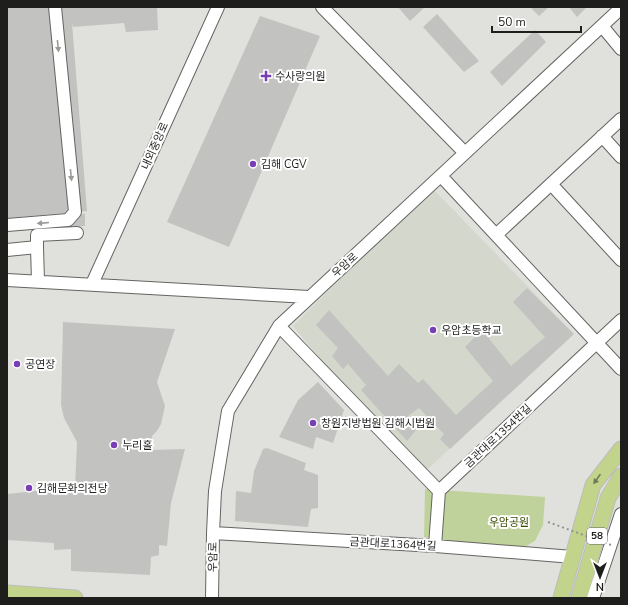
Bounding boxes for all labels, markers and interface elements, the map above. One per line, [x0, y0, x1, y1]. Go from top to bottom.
scale bar [492, 8, 581, 34]
text: 50 m [498, 14, 526, 30]
one-way arrow [55, 40, 62, 52]
place label: 수사랑의원 [275, 69, 326, 84]
marker: 수사랑의원 [260, 70, 272, 82]
street label: 내외중앙로 [138, 120, 172, 172]
place label: 김해 CGV [261, 157, 307, 172]
marker: 김해 CGV [248, 159, 258, 169]
one-way arrow [68, 169, 75, 181]
one-way arrow [37, 219, 49, 226]
street label: 우암로 [329, 249, 361, 281]
place label: 우암초등학교 [441, 323, 502, 338]
marker: 우암초등학교 [428, 325, 438, 335]
place label: 공연장 [25, 357, 55, 372]
marker: 공연장 [12, 359, 22, 369]
street label: 금관대로1354번길 [461, 401, 535, 471]
place label: 창원지방법원 김해시법원 [321, 416, 435, 431]
marker: 창원지방법원 김해시법원 [308, 418, 318, 428]
place label: 누리홀 [122, 438, 152, 453]
marker: 누리홀 [109, 440, 119, 450]
one-way arrow [593, 474, 601, 485]
place label: 김해문화의전당 [37, 481, 108, 496]
marker: 김해문화의전당 [24, 483, 34, 493]
park label: 우암공원 [489, 515, 529, 530]
road number: 58 [587, 528, 607, 544]
street label: 금관대로1364번길 [349, 534, 437, 554]
street label: 우암로 [205, 542, 221, 572]
north arrow [580, 557, 620, 597]
text: N [596, 579, 604, 594]

